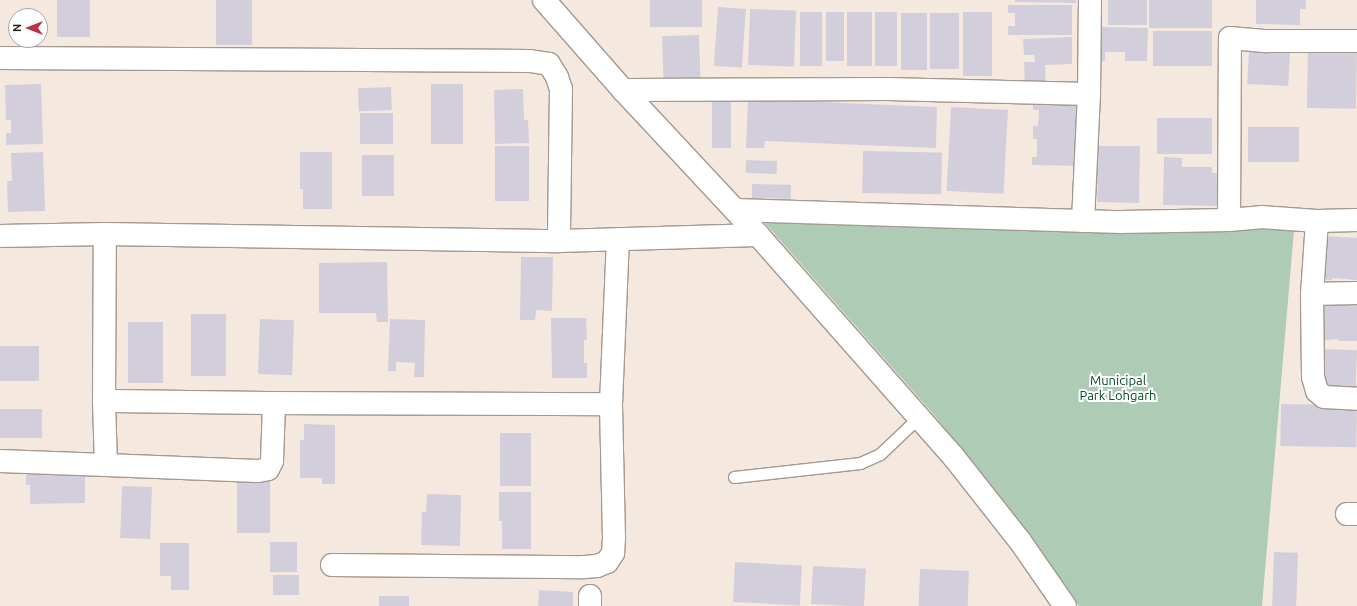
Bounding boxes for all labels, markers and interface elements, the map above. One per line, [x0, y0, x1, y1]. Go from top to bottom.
north arrow [8, 8, 48, 48]
text: N [11, 24, 23, 32]
park label: Municipal Park Lohgarh [1080, 373, 1156, 404]

